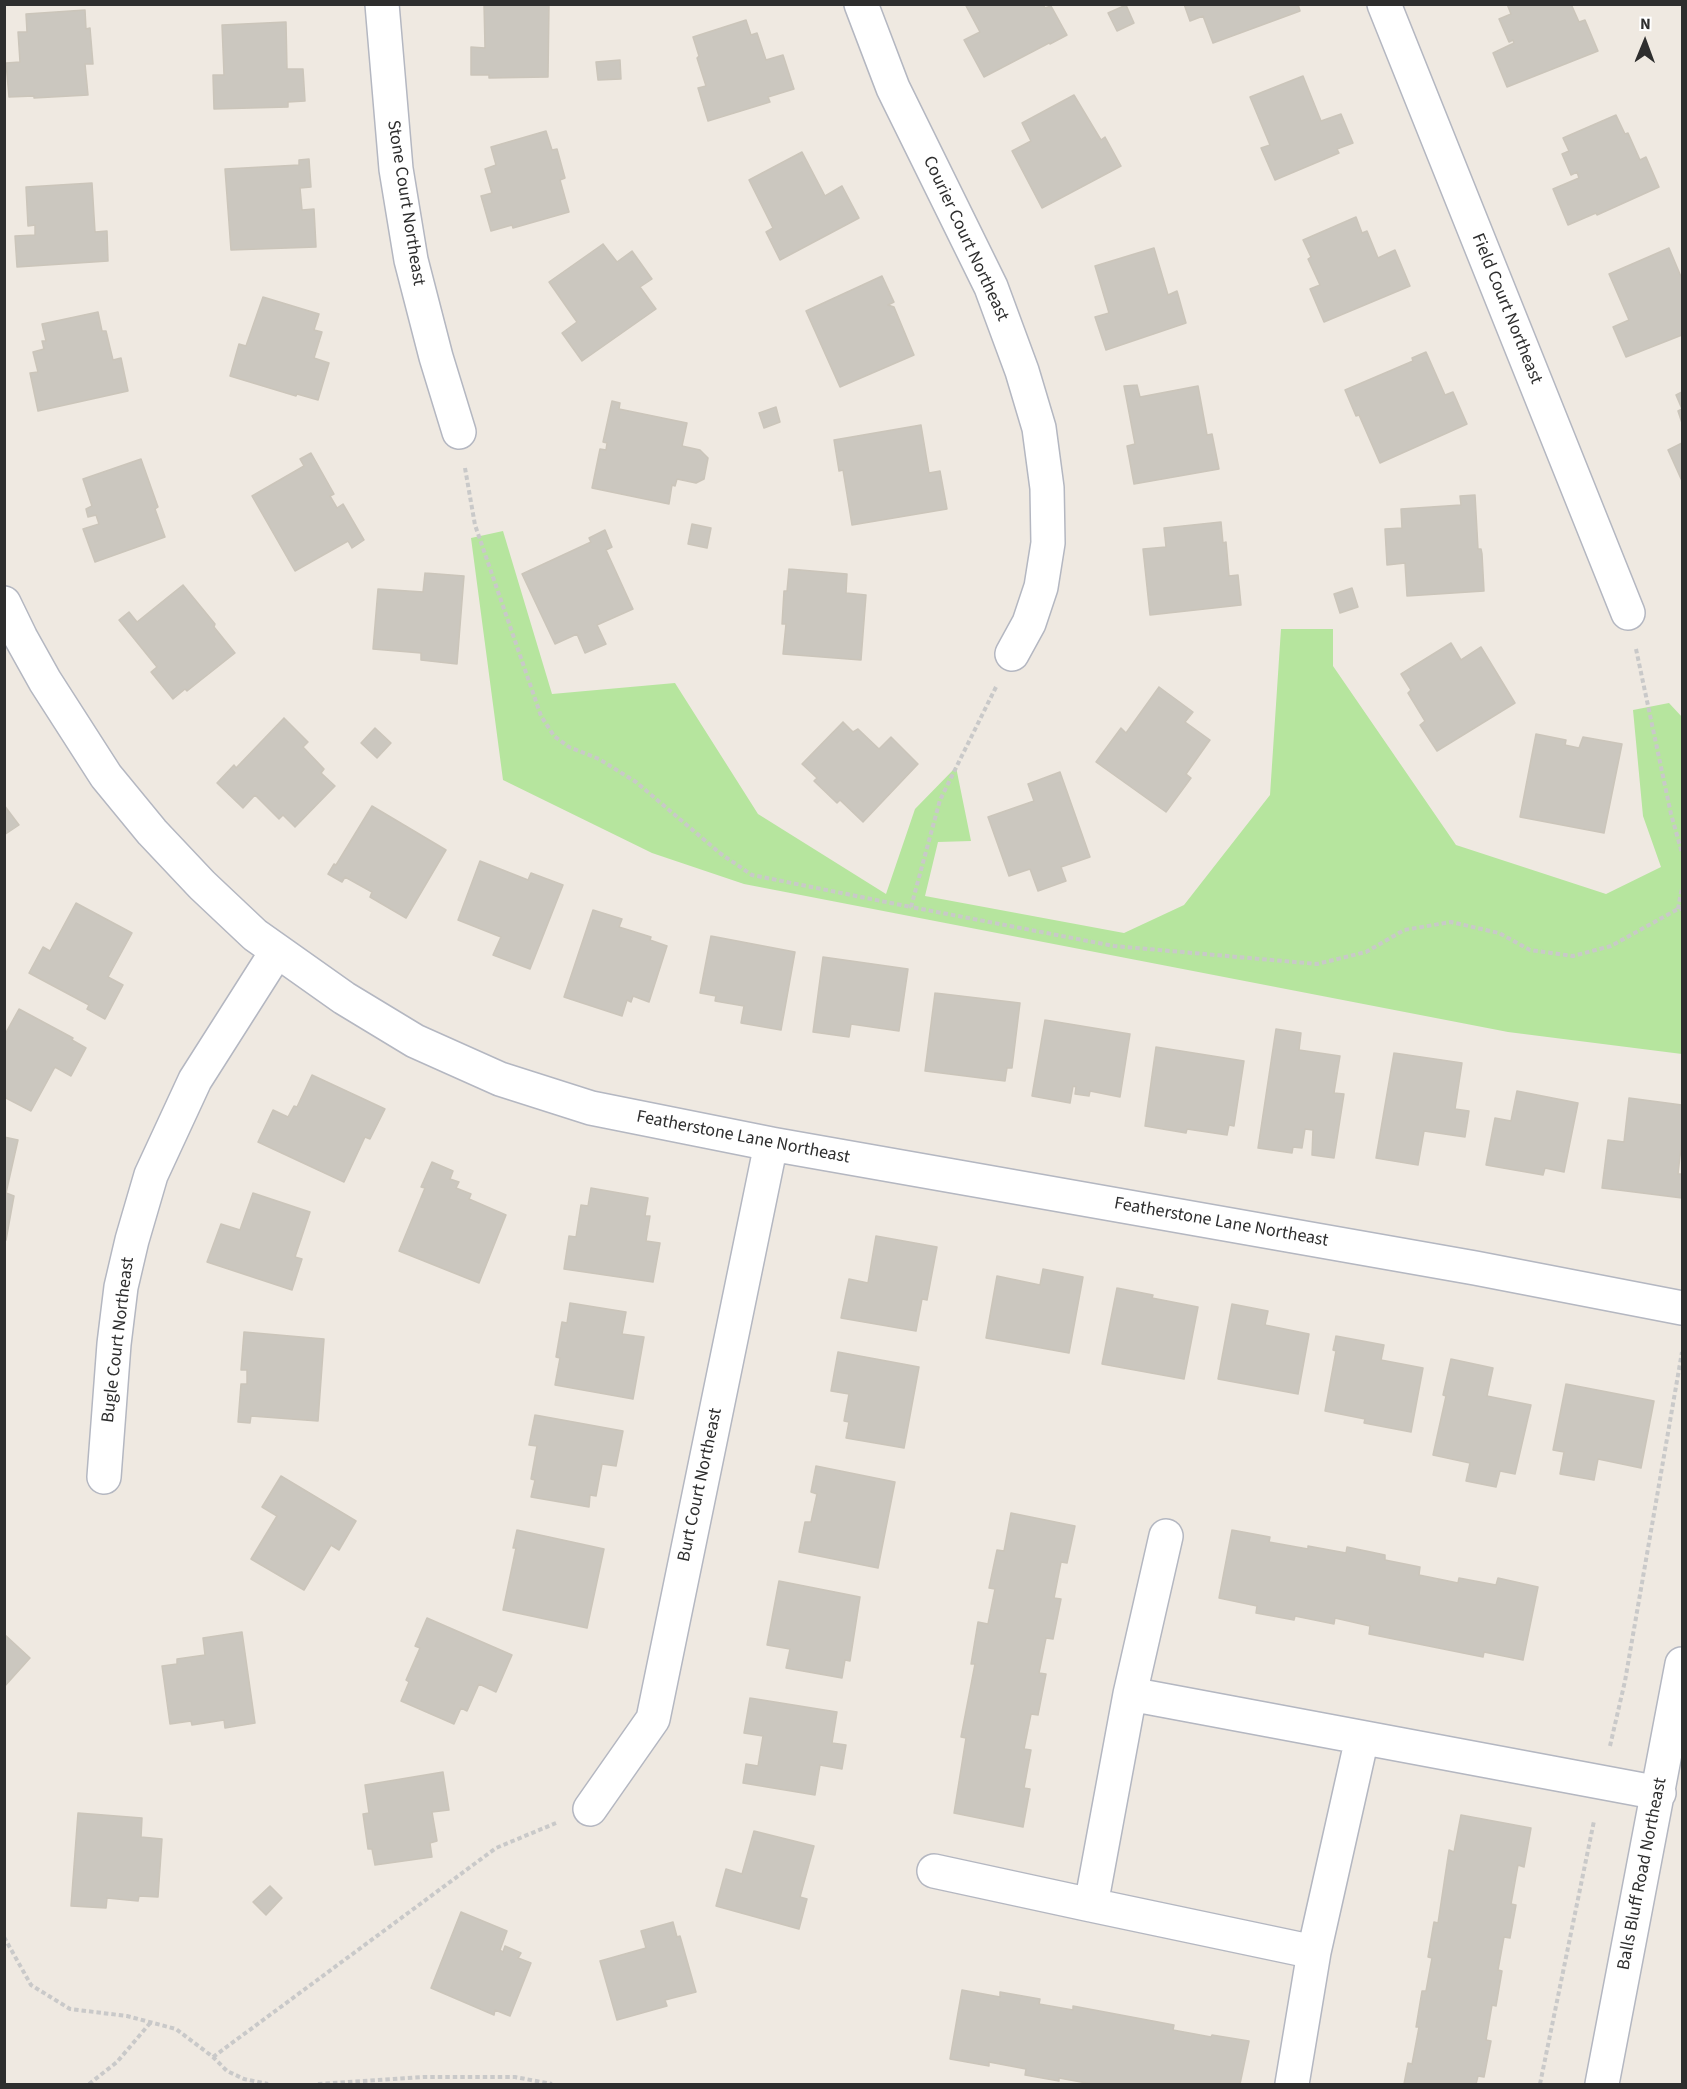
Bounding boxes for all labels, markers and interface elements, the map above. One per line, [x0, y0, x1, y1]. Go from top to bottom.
north arrow [1615, 12, 1675, 72]
text: N [1640, 13, 1651, 35]
street label: Stone Court Northeast [381, 119, 429, 287]
street label: Courier Court Northeast [917, 153, 1013, 325]
street label: Field Court Northeast [1466, 230, 1546, 388]
street label: Featherstone Lane Northeast [634, 1107, 852, 1169]
street label: Featherstone Lane Northeast [1112, 1194, 1330, 1252]
street label: Bugle Court Northeast [98, 1256, 140, 1424]
street label: Burt Court Northeast [674, 1406, 728, 1564]
street label: Balls Bluff Road Northeast [1614, 1776, 1672, 1972]

